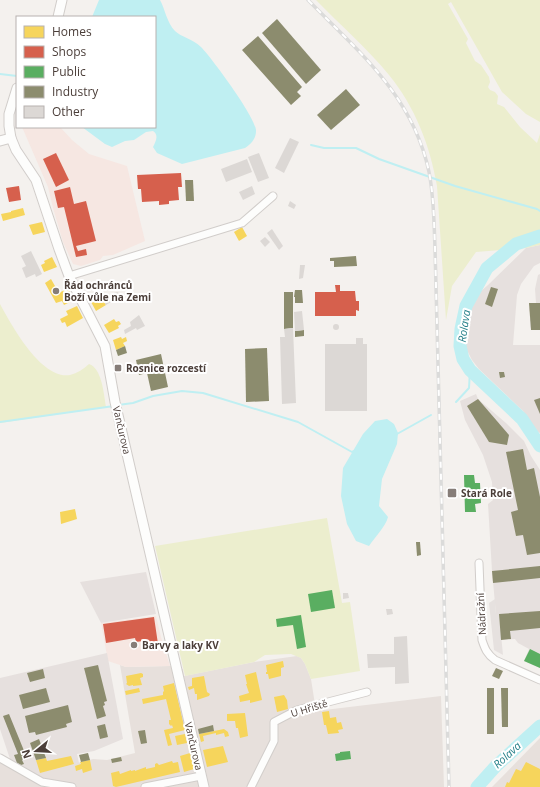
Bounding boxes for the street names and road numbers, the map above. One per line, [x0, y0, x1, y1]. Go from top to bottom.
street label: Vančurova [110, 404, 134, 456]
street label: Nádražní [473, 592, 489, 635]
street label: U Hřiště [289, 696, 329, 720]
street label: Vančurova [182, 720, 206, 772]

